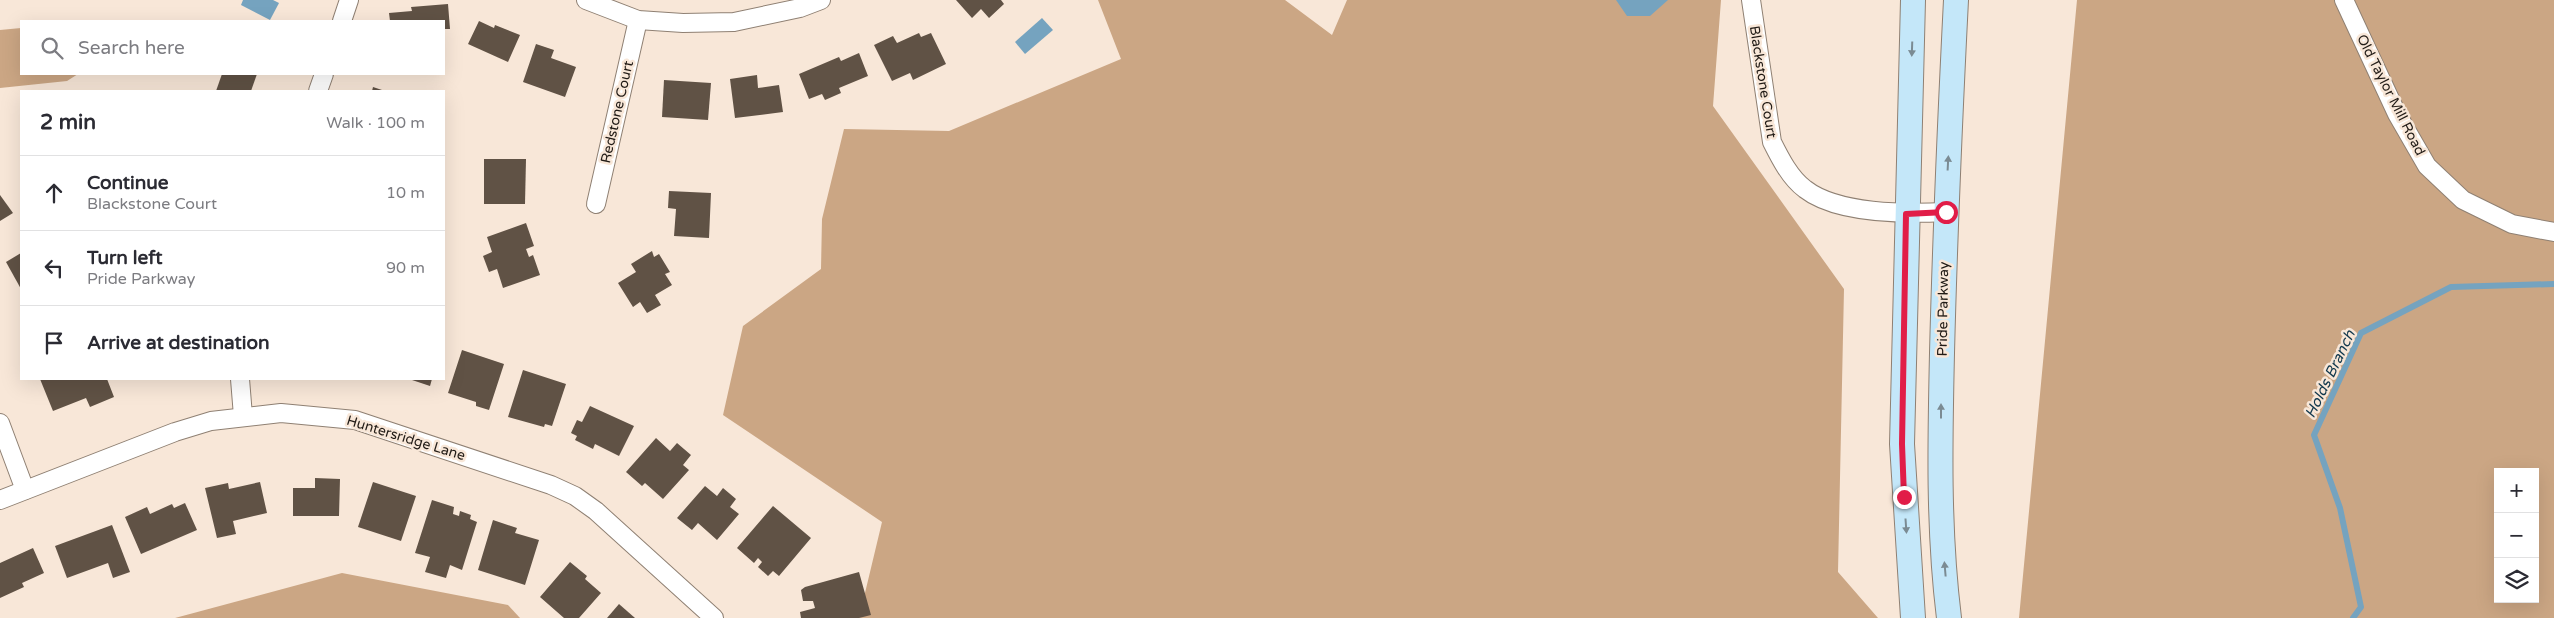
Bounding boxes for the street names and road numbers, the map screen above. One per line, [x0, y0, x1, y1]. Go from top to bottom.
street label: Blackstone Court [1746, 24, 1780, 140]
street label: Old Taylor Mill Road [2353, 32, 2429, 158]
street label: Redstone Court [597, 59, 637, 165]
street label: Pride Parkway [1934, 261, 1952, 357]
street label: Huntersridge Lane [345, 412, 467, 464]

